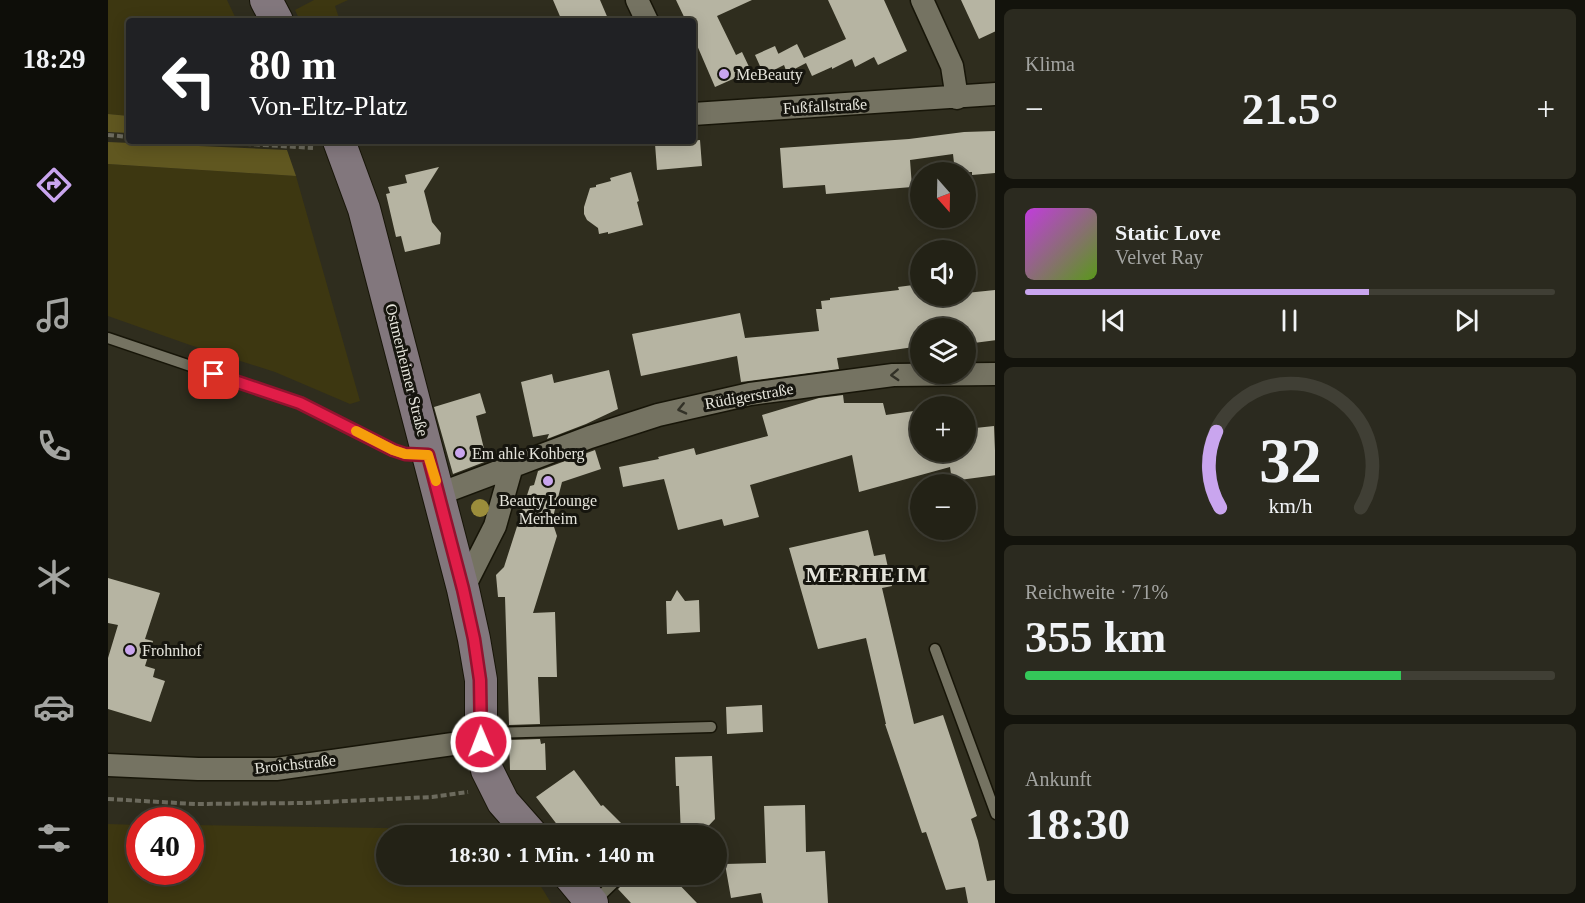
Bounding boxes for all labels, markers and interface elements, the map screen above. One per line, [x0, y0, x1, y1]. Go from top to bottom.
icon: left [150, 42, 228, 120]
text: 80 m [249, 42, 337, 88]
text: 18:29 [23, 44, 86, 74]
text: Klima [1025, 53, 1075, 75]
place label: MeBeauty [736, 66, 803, 84]
marker: MeBeauty [717, 67, 731, 81]
text: 21.5° [1242, 84, 1338, 134]
text: Von-Eltz-Platz [249, 91, 407, 121]
text: − [1025, 91, 1044, 127]
text: + [1536, 91, 1555, 127]
street label: Fußfallstraße [782, 95, 868, 117]
north arrow [910, 162, 976, 228]
map controls [910, 162, 976, 540]
icon: directions [33, 164, 75, 206]
text: Static Love [1115, 220, 1221, 245]
button: sound [910, 240, 976, 306]
text: Velvet Ray [1115, 246, 1203, 268]
icon: music [33, 294, 75, 336]
street label: Ostmerheimer Straße [382, 302, 432, 438]
icon: previous [1097, 304, 1130, 337]
icon: pause [1273, 304, 1306, 337]
icon: next [1450, 304, 1483, 337]
button: layers [910, 318, 976, 384]
pin [188, 348, 239, 399]
icon: arrive [197, 357, 230, 390]
one-way arrow [891, 369, 900, 382]
street label: Rüdigerstraße [703, 380, 795, 413]
button: + [910, 396, 976, 462]
one-way arrow [677, 402, 687, 415]
icon: phone [33, 425, 75, 467]
text: 32 [1259, 427, 1321, 496]
place label: Em ahle Kohberg [472, 445, 585, 463]
marker: Em ahle Kohberg [453, 446, 467, 460]
marker: Beauty Lounge Merheim [541, 474, 555, 488]
button: − [910, 474, 976, 540]
place label: Beauty Lounge Merheim [499, 492, 597, 527]
text: km/h [1268, 495, 1312, 519]
icon: climate [33, 556, 75, 598]
district label: MERHEIM [806, 562, 928, 587]
text: Reichweite · 71% [1025, 581, 1168, 603]
text: 355 km [1025, 612, 1166, 662]
place label: Frohnhof [142, 642, 202, 659]
marker: Frohnhof [123, 643, 137, 657]
icon: car [33, 686, 75, 728]
position arrow [449, 710, 513, 774]
street label: Broichstraße [253, 751, 337, 777]
text: Ankunft [1025, 768, 1092, 790]
text: 18:30 [1025, 799, 1130, 849]
speed limit sign: 40 [126, 807, 204, 885]
icon: filters [33, 817, 75, 859]
text: 18:30 · 1 Min. · 140 m [449, 842, 654, 867]

